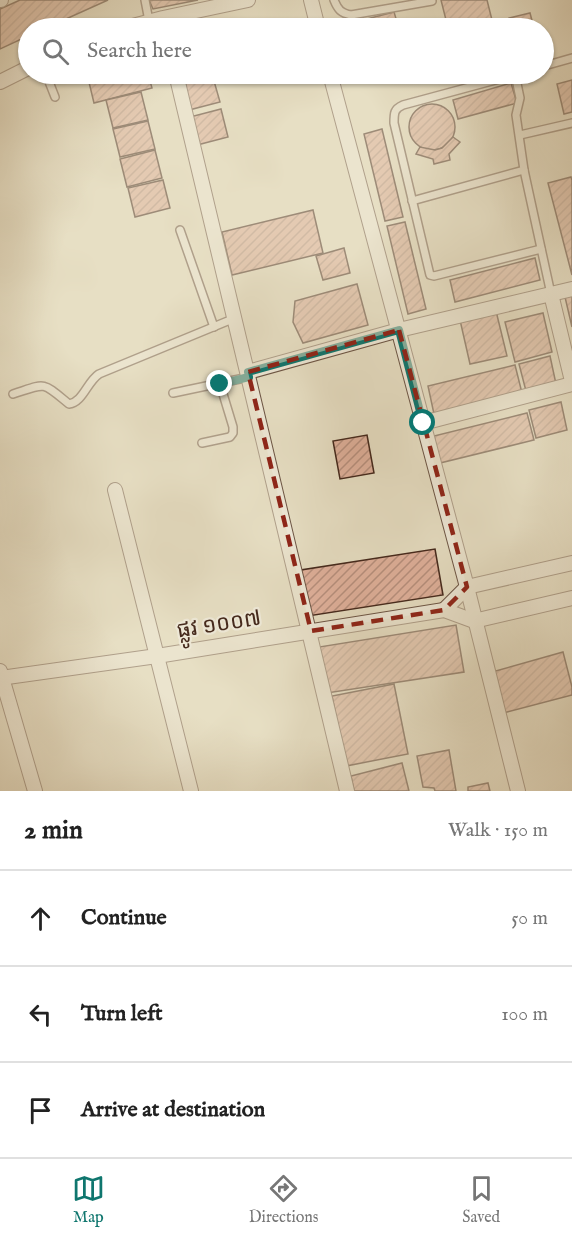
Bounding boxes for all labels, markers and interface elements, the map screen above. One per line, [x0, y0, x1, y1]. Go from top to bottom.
search box [18, 18, 554, 84]
icon: search [39, 35, 72, 68]
text: Search here [87, 37, 192, 65]
route end [206, 370, 232, 396]
route start [409, 409, 435, 435]
street label: ផ្លូវ ១០០៧ [175, 605, 264, 650]
text: 2 min [24, 814, 83, 847]
text: Walk · 150 m [448, 818, 548, 843]
icon: ahead [24, 902, 57, 935]
text: Continue [81, 904, 167, 932]
text: 50 m [511, 906, 548, 931]
icon: left [24, 998, 57, 1031]
text: Turn left [81, 1000, 163, 1028]
text: 100 m [501, 1002, 548, 1027]
icon: arrive [24, 1094, 57, 1127]
text: Arrive at destination [81, 1096, 265, 1124]
tab: Map [72, 1172, 105, 1228]
tab: Directions [249, 1172, 318, 1228]
tab: Saved [462, 1172, 500, 1228]

